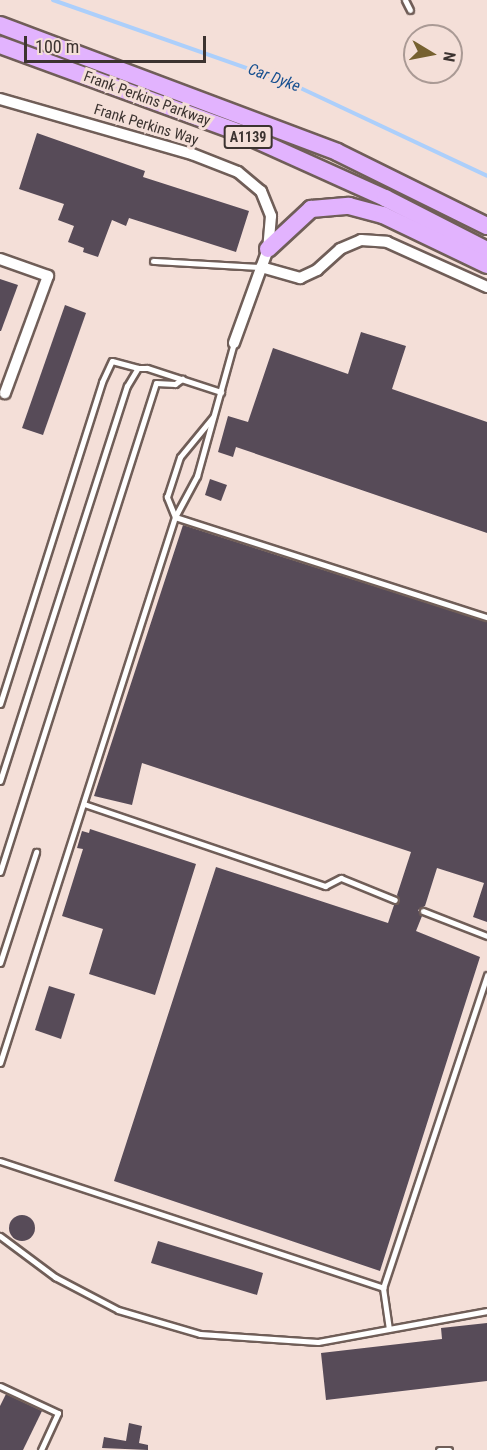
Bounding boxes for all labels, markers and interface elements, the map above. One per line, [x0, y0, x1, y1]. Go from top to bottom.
scale bar [27, 24, 208, 62]
north arrow [403, 24, 463, 84]
text: 100 m [35, 36, 79, 57]
text: N [439, 50, 459, 63]
water label: Car Dyke [245, 60, 303, 96]
street label: Frank Perkins Parkway [81, 68, 213, 130]
street label: Frank Perkins Way [92, 101, 200, 149]
road number: A1139 [222, 126, 274, 148]

